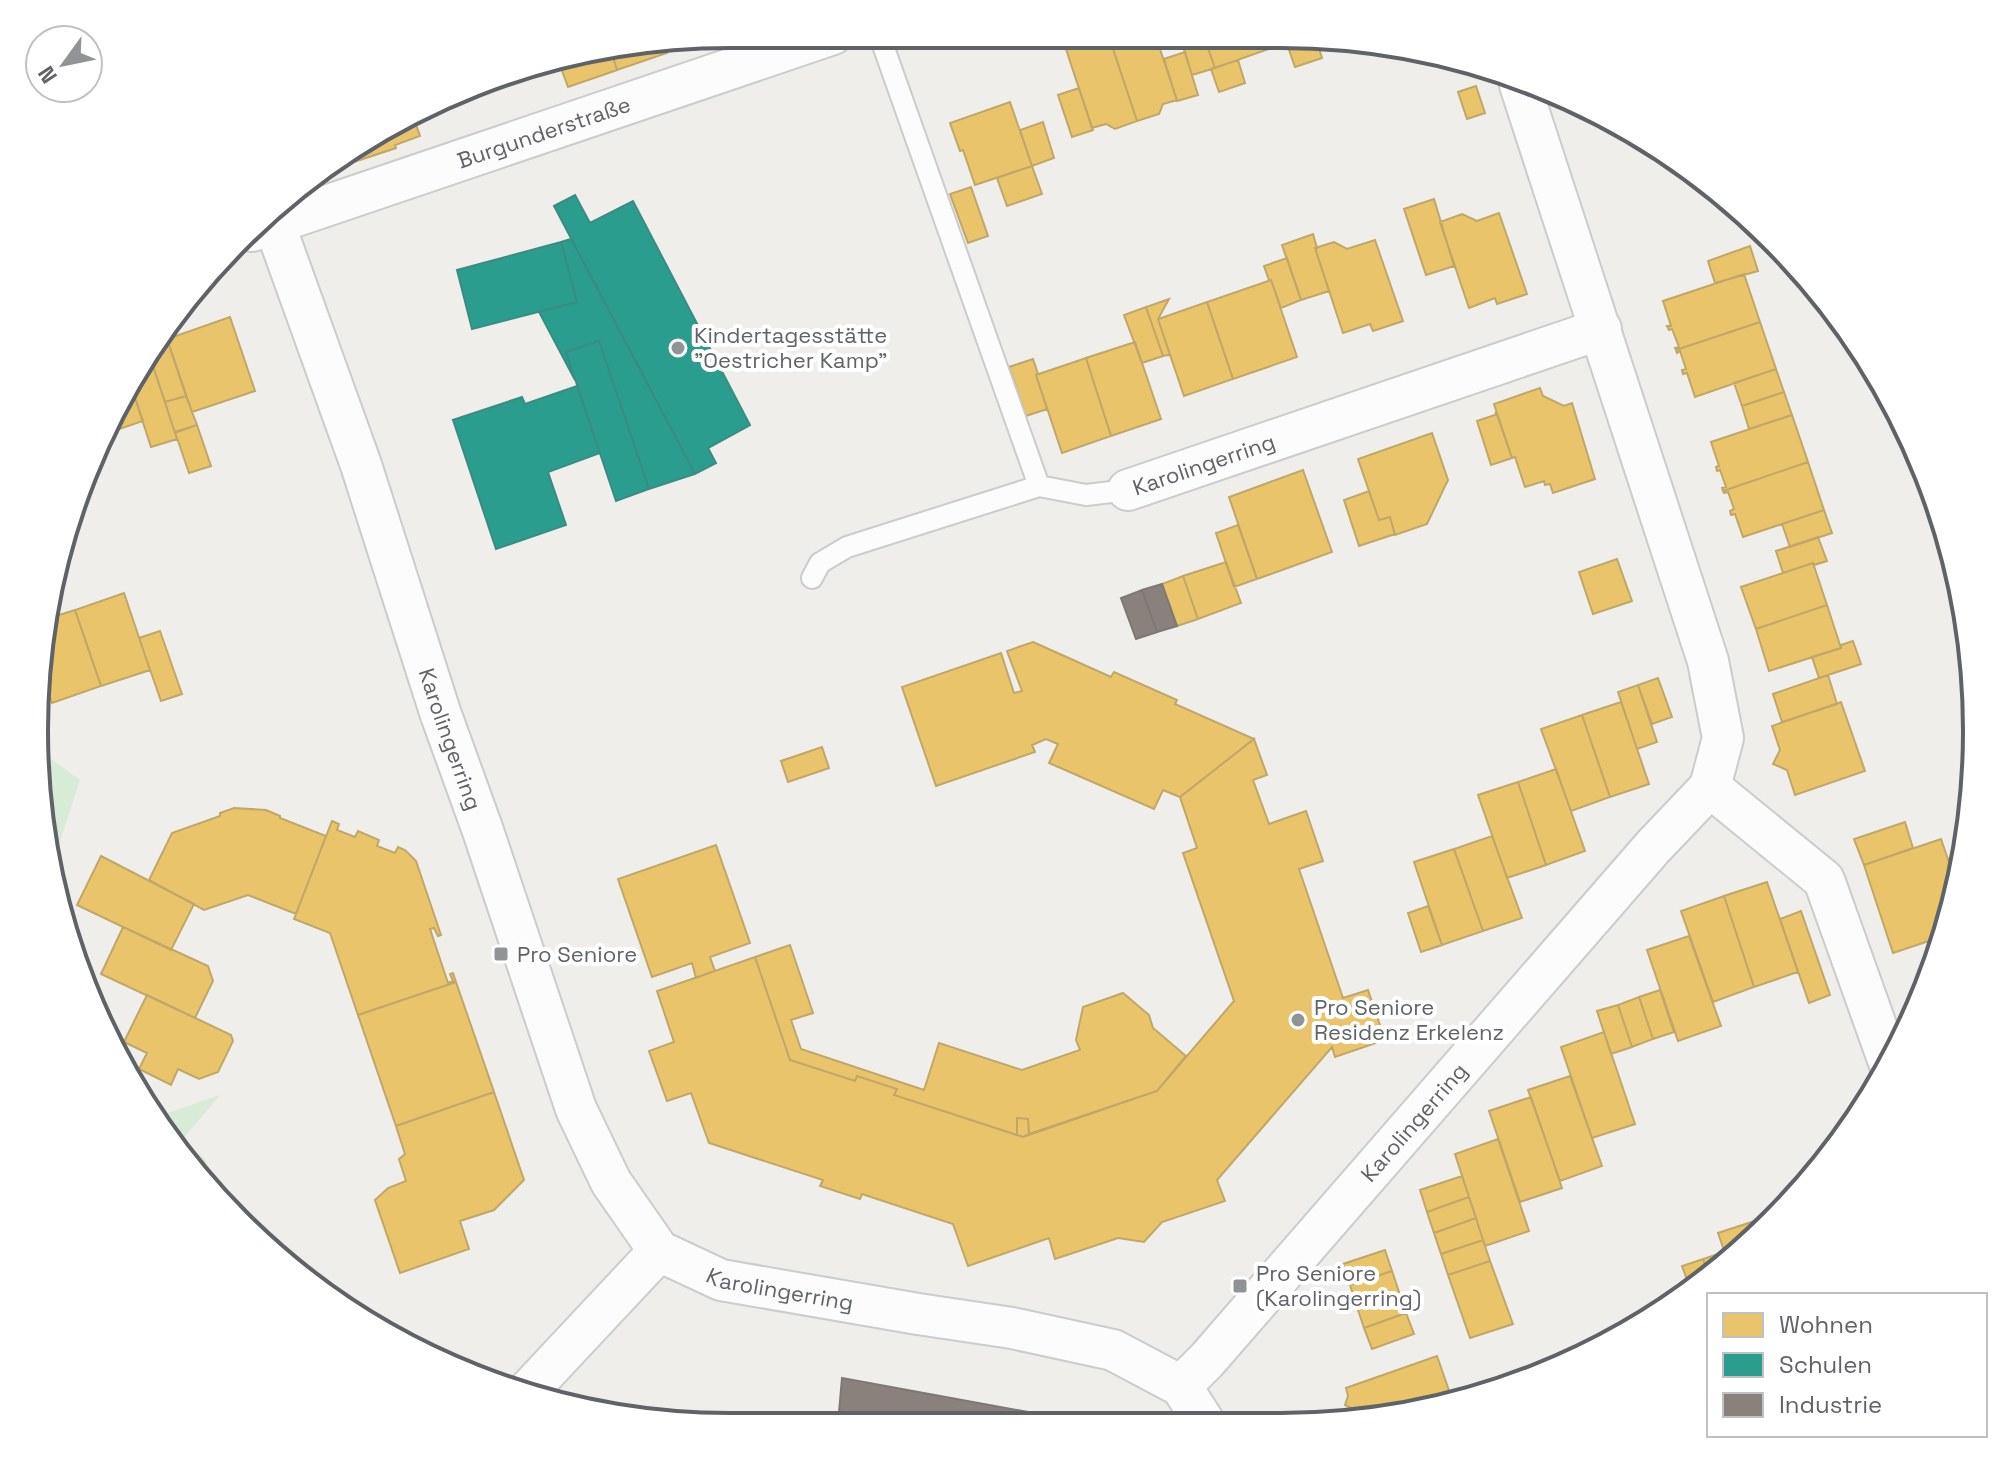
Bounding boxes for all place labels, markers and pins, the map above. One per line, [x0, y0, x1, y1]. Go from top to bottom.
place label: Kindertagesstätte "Oestricher Kamp" [694, 321, 887, 374]
marker: Kindertagesstätte "Oestricher Kamp" [669, 339, 687, 357]
place label: Pro Seniore [517, 940, 637, 968]
marker: Pro Seniore [492, 945, 510, 963]
place label: Pro Seniore Residenz Erkelenz [1314, 993, 1504, 1046]
marker: Pro Seniore Residenz Erkelenz [1289, 1011, 1307, 1029]
place label: Pro Seniore (Karolingerring) [1256, 1259, 1421, 1312]
marker: Pro Seniore (Karolingerring) [1231, 1277, 1249, 1295]

